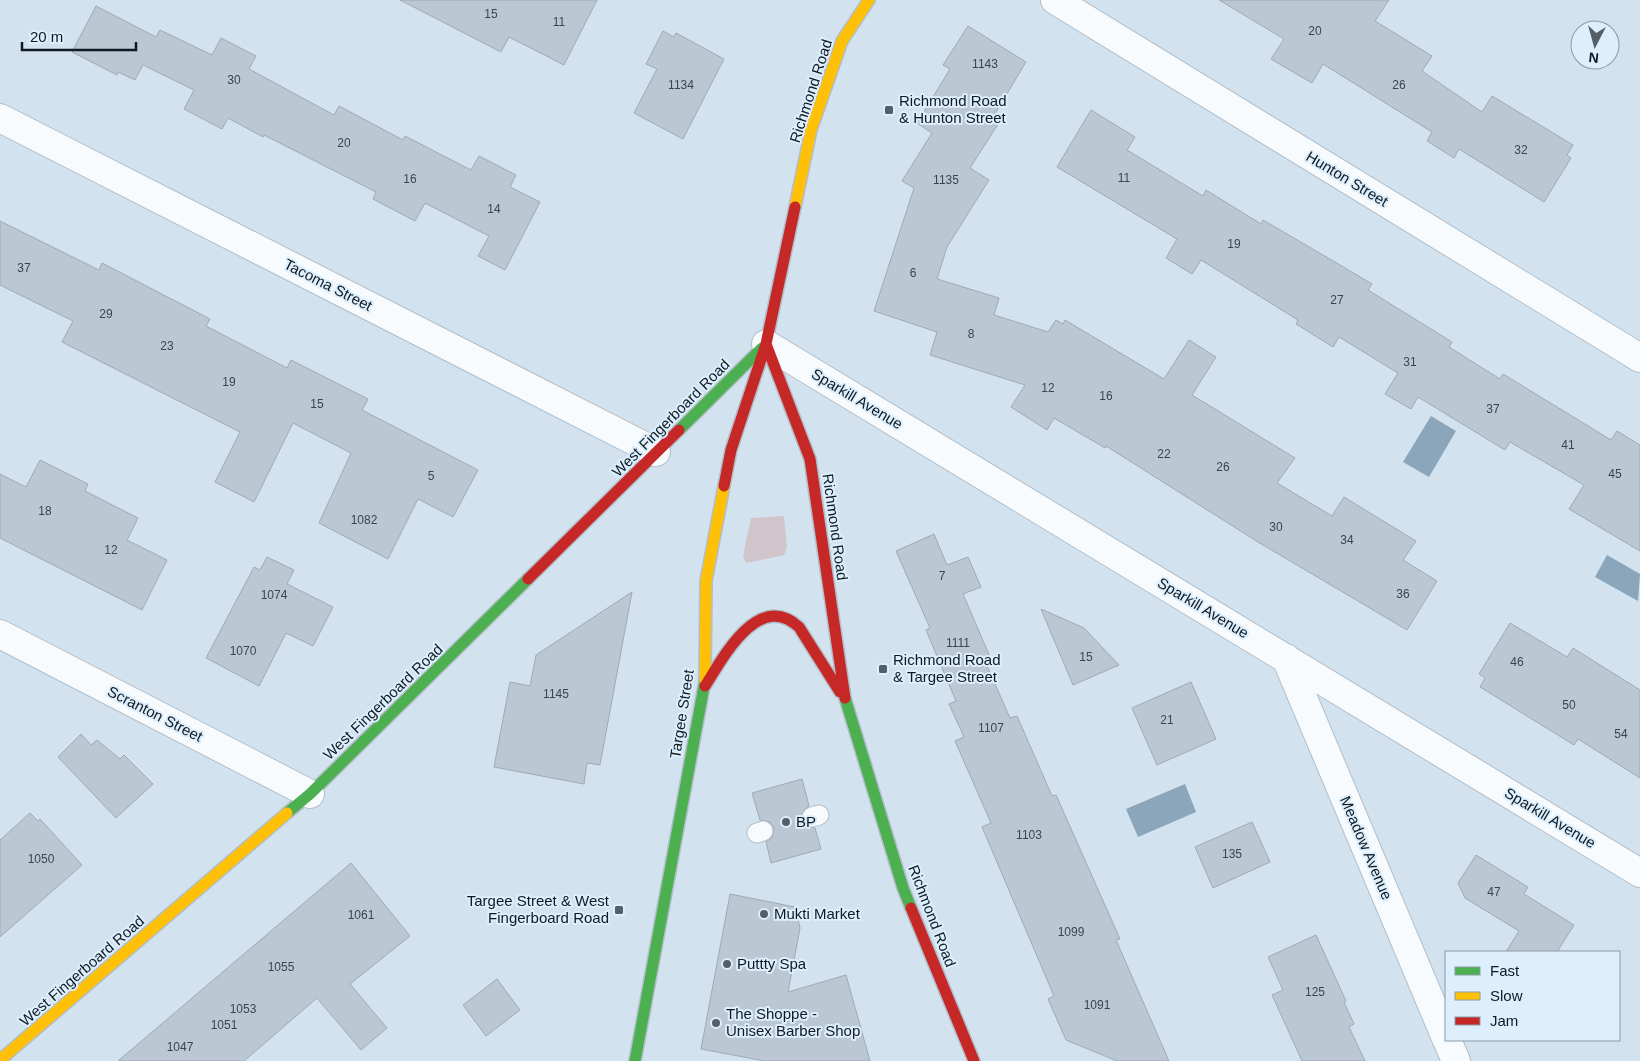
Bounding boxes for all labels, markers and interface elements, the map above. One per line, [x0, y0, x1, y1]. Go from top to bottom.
house number: 15 [484, 7, 498, 21]
house number: 11 [553, 15, 566, 29]
scale bar [22, 20, 136, 52]
north arrow [1570, 20, 1620, 70]
house number: 20 [1308, 24, 1322, 38]
text: 20 m [30, 28, 63, 45]
street label: Richmond Road [786, 37, 835, 145]
text: N [1588, 49, 1600, 66]
house number: 1143 [972, 57, 998, 71]
house number: 30 [227, 73, 241, 87]
house number: 1134 [668, 78, 694, 92]
house number: 26 [1392, 78, 1406, 92]
place label: Richmond Road & Hunton Street [899, 92, 1007, 126]
marker: Richmond Road & Hunton Street [883, 104, 895, 116]
house number: 20 [337, 136, 351, 150]
house number: 32 [1514, 143, 1528, 157]
street label: Hunton Street [1303, 147, 1392, 210]
house number: 11 [1118, 171, 1131, 185]
house number: 16 [403, 172, 417, 186]
house number: 1135 [933, 173, 959, 187]
house number: 14 [487, 202, 501, 216]
house number: 19 [1227, 237, 1241, 251]
street label: Tacoma Street [281, 255, 376, 314]
house number: 37 [17, 261, 31, 275]
house number: 6 [910, 266, 917, 280]
house number: 27 [1330, 293, 1344, 307]
house number: 29 [99, 307, 113, 321]
house number: 8 [968, 327, 975, 341]
house number: 23 [160, 339, 174, 353]
street label: West Fingerboard Road [608, 355, 733, 480]
house number: 31 [1403, 355, 1417, 369]
street label: Sparkill Avenue [809, 365, 906, 432]
house number: 19 [222, 375, 236, 389]
house number: 12 [1041, 381, 1055, 395]
house number: 16 [1099, 389, 1113, 403]
house number: 15 [310, 397, 324, 411]
house number: 37 [1486, 402, 1500, 416]
house number: 41 [1561, 438, 1575, 452]
house number: 22 [1157, 447, 1171, 461]
house number: 26 [1216, 460, 1230, 474]
house number: 45 [1608, 467, 1622, 481]
house number: 5 [428, 469, 435, 483]
street label: Richmond Road [820, 472, 851, 581]
house number: 18 [38, 504, 52, 518]
house number: 1082 [351, 513, 378, 527]
house number: 30 [1269, 520, 1283, 534]
house number: 34 [1340, 533, 1354, 547]
house number: 12 [104, 543, 118, 557]
house number: 7 [939, 569, 946, 583]
street label: Sparkill Avenue [1155, 574, 1252, 641]
house number: 36 [1396, 587, 1410, 601]
house number: 1074 [261, 588, 288, 602]
house number: 1111 [946, 636, 970, 650]
street label: West Fingerboard Road [320, 640, 446, 763]
house number: 1070 [230, 644, 257, 658]
house number: 15 [1079, 650, 1093, 664]
place label: Richmond Road & Targee Street [893, 651, 1001, 685]
house number: 46 [1510, 655, 1524, 669]
marker: Richmond Road & Targee Street [877, 663, 889, 675]
street label: Targee Street [666, 667, 697, 760]
street label: Scranton Street [105, 682, 206, 745]
house number: 1145 [543, 687, 569, 701]
house number: 50 [1562, 698, 1576, 712]
house number: 21 [1160, 713, 1174, 727]
house number: 1107 [978, 721, 1004, 735]
house number: 54 [1614, 727, 1628, 741]
street label: Sparkill Avenue [1502, 784, 1599, 851]
street label: Meadow Avenue [1337, 794, 1396, 902]
place label: BP [796, 813, 816, 830]
marker: BP [780, 816, 792, 828]
house number: 1103 [1016, 828, 1042, 842]
house number: 135 [1222, 847, 1242, 861]
house number: 1050 [28, 852, 55, 866]
street label: Richmond Road [905, 863, 960, 969]
house number: 47 [1487, 885, 1501, 899]
place label: Targee Street & West Fingerboard Road [467, 892, 610, 926]
marker: Targee Street & West Fingerboard Road [613, 904, 625, 916]
place label: Mukti Market [774, 905, 861, 922]
house number: 1061 [348, 908, 375, 922]
marker: Mukti Market [758, 908, 770, 920]
street label: West Fingerboard Road [16, 912, 147, 1029]
house number: 1099 [1058, 925, 1085, 939]
legend [1445, 951, 1620, 1041]
place label: Puttty Spa [737, 955, 807, 972]
marker: Puttty Spa [721, 958, 733, 970]
house number: 1055 [268, 960, 295, 974]
text: Fast [1490, 962, 1520, 979]
house number: 125 [1305, 985, 1325, 999]
text: Slow [1490, 987, 1523, 1004]
house number: 1091 [1084, 998, 1111, 1012]
house number: 1053 [230, 1002, 257, 1016]
place label: The Shoppe - Unisex Barber Shop [726, 1005, 860, 1039]
text: Jam [1490, 1012, 1518, 1029]
marker: The Shoppe - Unisex Barber Shop [710, 1017, 722, 1029]
house number: 1051 [211, 1018, 238, 1032]
house number: 1047 [167, 1040, 194, 1054]

